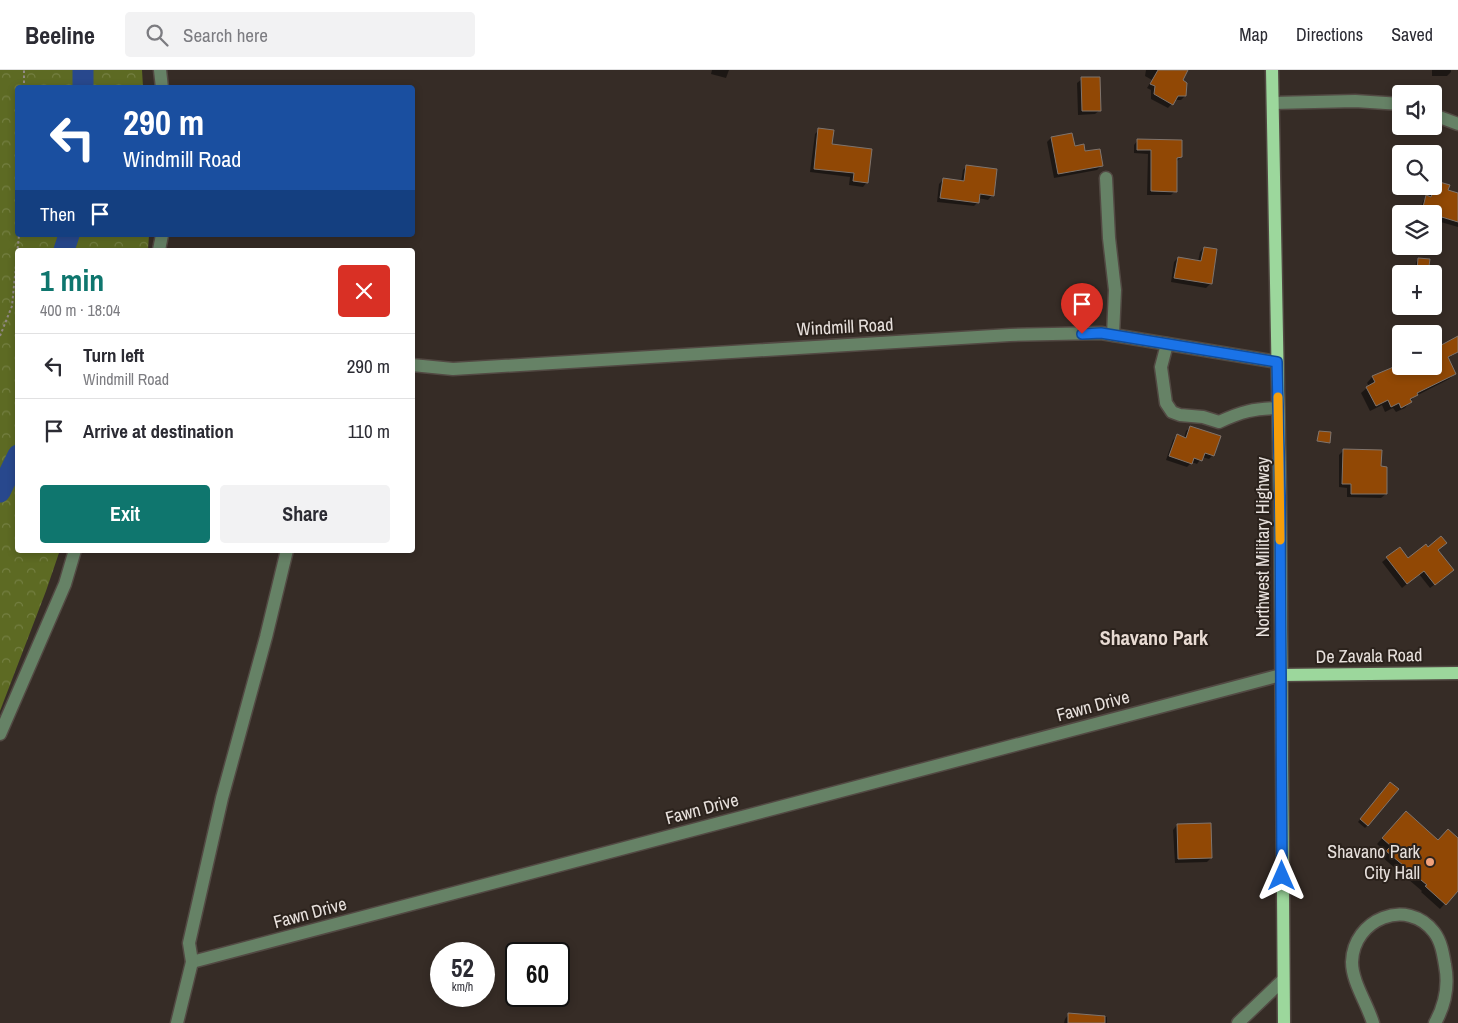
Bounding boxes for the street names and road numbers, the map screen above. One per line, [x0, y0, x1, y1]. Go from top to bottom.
street label: Windmill Road [796, 311, 894, 342]
street label: Northwest Military Highway [1250, 456, 1275, 637]
street label: De Zavala Road [1315, 642, 1423, 669]
street label: Fawn Drive [1054, 684, 1132, 727]
street label: Fawn Drive [663, 787, 741, 830]
street label: Fawn Drive [271, 891, 349, 934]

